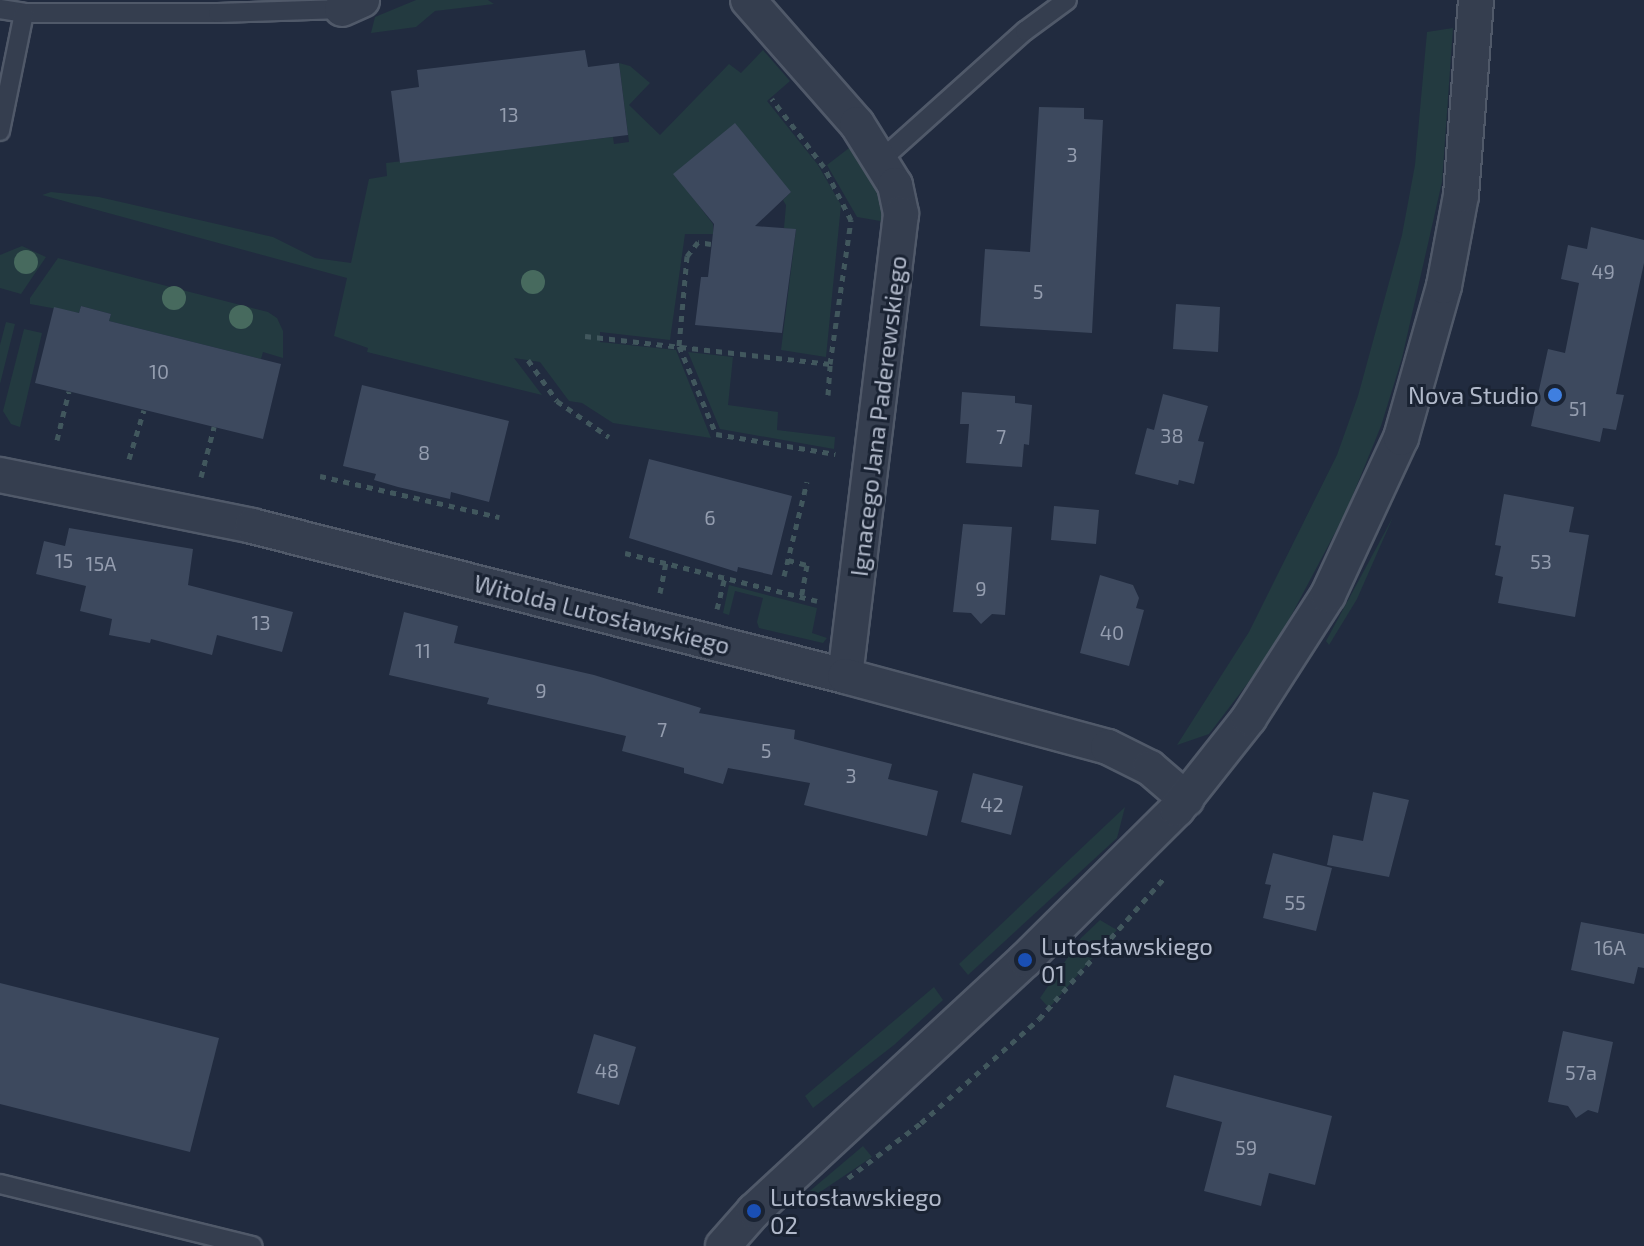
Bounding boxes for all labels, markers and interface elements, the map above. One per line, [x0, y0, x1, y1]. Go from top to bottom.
house number: 13 [499, 102, 519, 126]
house number: 3 [1066, 142, 1078, 166]
street label: Ignacego Jana Paderewskiego [844, 254, 912, 578]
house number: 49 [1591, 259, 1615, 283]
house number: 5 [1033, 279, 1043, 303]
house number: 10 [149, 359, 169, 383]
place label: Nova Studio [1408, 381, 1539, 409]
marker: Nova Studio [1546, 386, 1564, 404]
house number: 51 [1569, 396, 1587, 420]
house number: 38 [1160, 423, 1184, 447]
house number: 7 [996, 424, 1006, 448]
house number: 8 [418, 440, 430, 464]
house number: 6 [704, 505, 716, 529]
house number: 15 [55, 548, 73, 572]
house number: 53 [1530, 549, 1552, 573]
house number: 15A [85, 551, 117, 575]
street label: Witolda Lutosławskiego [471, 568, 733, 660]
house number: 9 [975, 576, 987, 600]
house number: 13 [251, 610, 271, 634]
house number: 40 [1100, 620, 1124, 644]
house number: 11 [415, 638, 431, 662]
house number: 9 [535, 678, 547, 702]
house number: 7 [657, 717, 667, 741]
house number: 5 [761, 738, 771, 762]
house number: 3 [845, 763, 857, 787]
house number: 42 [980, 792, 1004, 816]
house number: 55 [1284, 890, 1306, 914]
place label: Lutosławskiego 01 [1041, 932, 1213, 988]
house number: 16A [1594, 935, 1626, 959]
marker: Lutosławskiego 01 [1016, 951, 1034, 969]
house number: 48 [595, 1058, 619, 1082]
house number: 57a [1565, 1060, 1597, 1084]
house number: 59 [1235, 1135, 1257, 1159]
place label: Lutosławskiego 02 [770, 1183, 942, 1239]
marker: Lutosławskiego 02 [745, 1202, 763, 1220]

